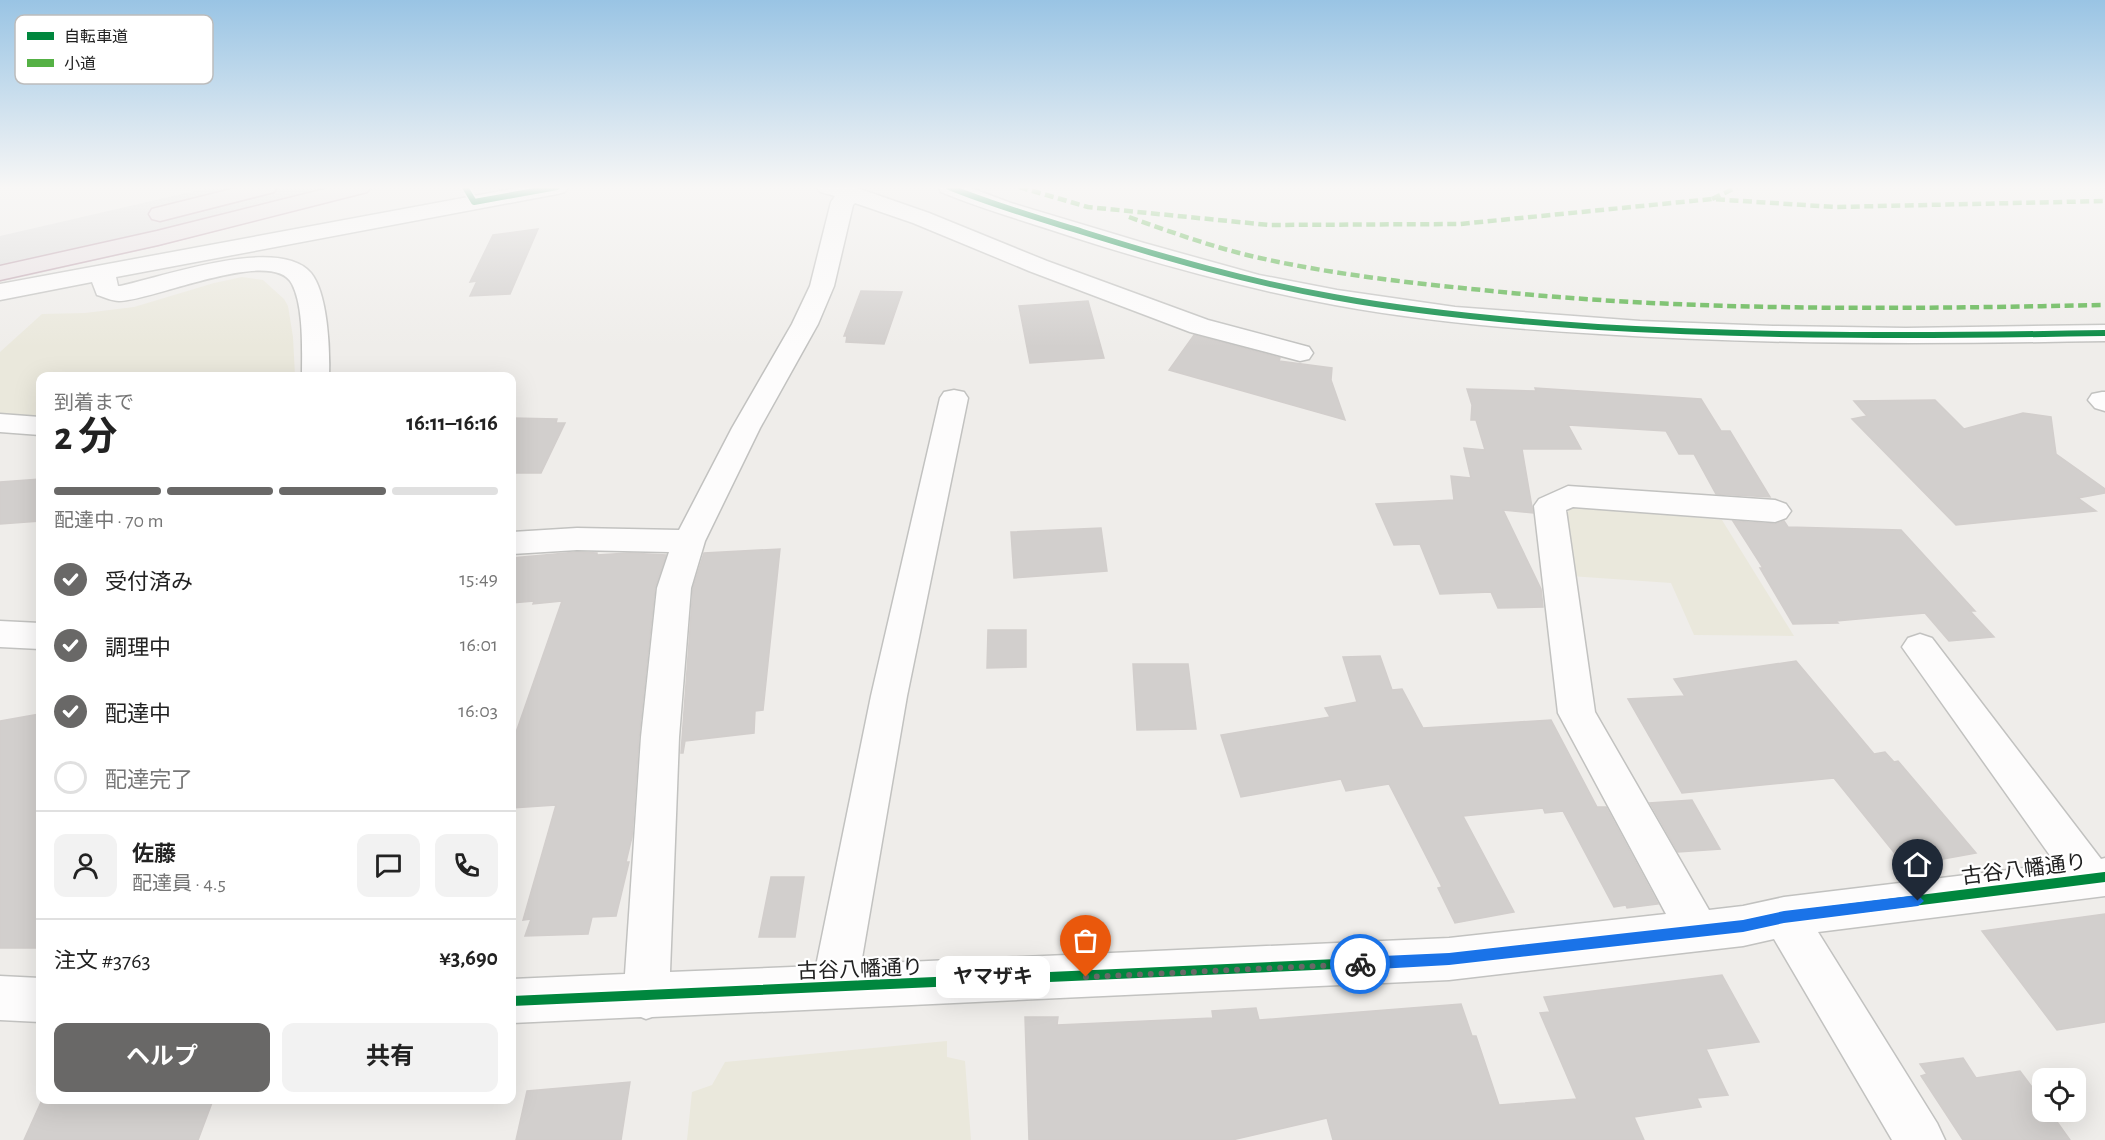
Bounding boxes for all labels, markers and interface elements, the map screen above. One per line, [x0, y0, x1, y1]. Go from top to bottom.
legend [15, 15, 213, 84]
text: 自転車道 [64, 28, 128, 45]
text: 小道 [64, 55, 96, 72]
text: 到着まで [54, 393, 134, 413]
text: 16:11–16:16 [406, 412, 498, 434]
text: 2 分 [54, 418, 117, 457]
text: 配達中 · 70 m [54, 511, 163, 531]
icon: check [54, 563, 87, 596]
text: 15:49 [459, 569, 498, 589]
text: 受付済み [105, 571, 193, 593]
icon: check [54, 629, 87, 662]
text: 16:01 [460, 635, 498, 655]
text: 調理中 [105, 637, 171, 659]
icon: check [54, 695, 87, 728]
text: 16:03 [458, 701, 498, 721]
text: 配達中 [105, 703, 171, 725]
text: 配達完了 [105, 769, 193, 791]
button: person [54, 834, 117, 897]
button: chat [357, 834, 420, 897]
button: phone [435, 834, 498, 897]
pin [1892, 839, 1943, 901]
text: 佐藤 [132, 843, 176, 865]
icon: home [1901, 848, 1934, 881]
street label: 古谷八幡通り [1960, 850, 2088, 888]
text: 配達員 · 4.5 [132, 874, 226, 894]
pin [1060, 915, 1111, 977]
icon: bag [1069, 924, 1102, 957]
courier [1330, 934, 1390, 994]
text: ¥3,690 [439, 947, 498, 969]
icon: bike [1344, 948, 1377, 981]
text: 注文 #3763 [54, 950, 151, 972]
street label: 古谷八幡通り [797, 956, 923, 982]
callout: ヤマザキ [936, 956, 1050, 998]
text: ヤマザキ [953, 967, 1033, 987]
button: ヘルプ [54, 1023, 270, 1092]
button: 共有 [282, 1023, 498, 1092]
map controls [2032, 1068, 2086, 1122]
button: locate [2032, 1068, 2086, 1122]

